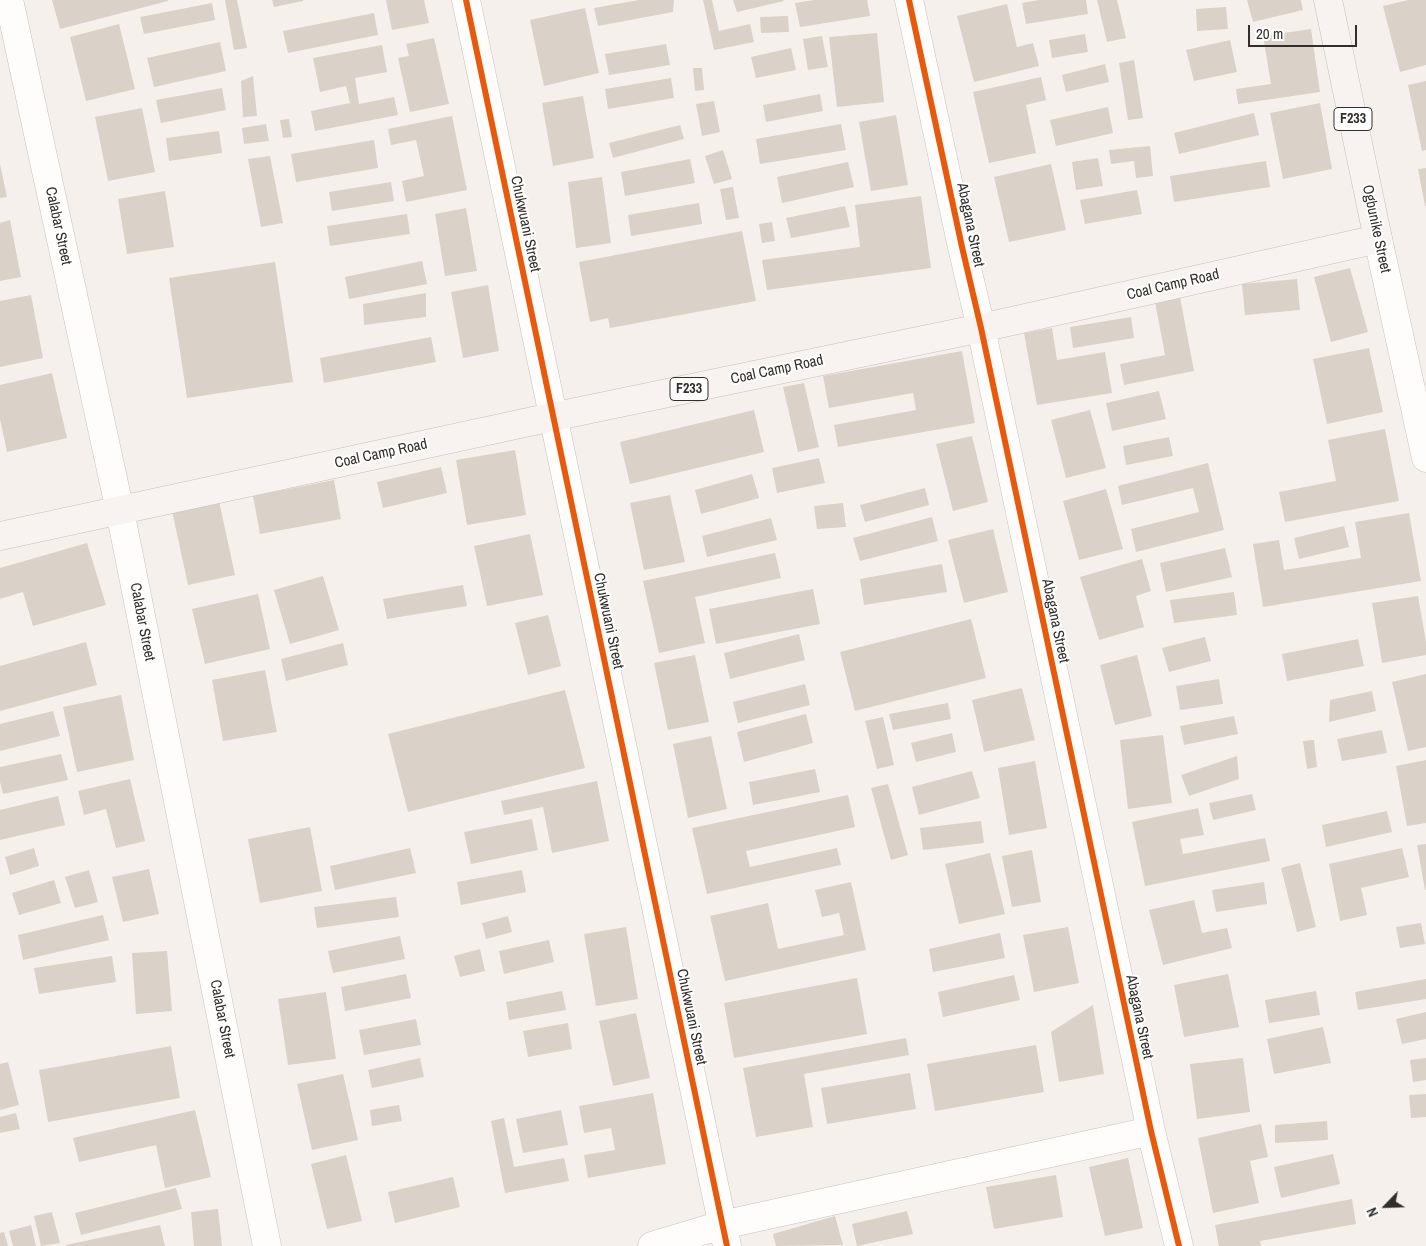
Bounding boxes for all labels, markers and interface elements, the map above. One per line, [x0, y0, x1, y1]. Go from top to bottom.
scale bar [1251, 15, 1360, 47]
text: 20 m [1256, 23, 1283, 44]
road number: F233 [1334, 108, 1372, 130]
street label: Chukwuani Street [506, 174, 544, 274]
street label: Abagana Street [952, 181, 988, 269]
street label: Ogbunike Street [1358, 183, 1394, 275]
street label: Calabar Street [41, 185, 75, 267]
street label: Coal Camp Road [1125, 266, 1221, 304]
street label: Coal Camp Road [729, 351, 825, 389]
road number: F233 [670, 378, 708, 400]
street label: Coal Camp Road [333, 435, 429, 473]
street label: Chukwuani Street [589, 571, 627, 671]
street label: Abagana Street [1037, 577, 1073, 665]
street label: Calabar Street [126, 581, 158, 663]
street label: Chukwuani Street [672, 967, 710, 1067]
street label: Abagana Street [1121, 973, 1157, 1061]
street label: Calabar Street [206, 978, 238, 1060]
north arrow [1361, 1181, 1411, 1231]
text: N [1362, 1205, 1382, 1220]

